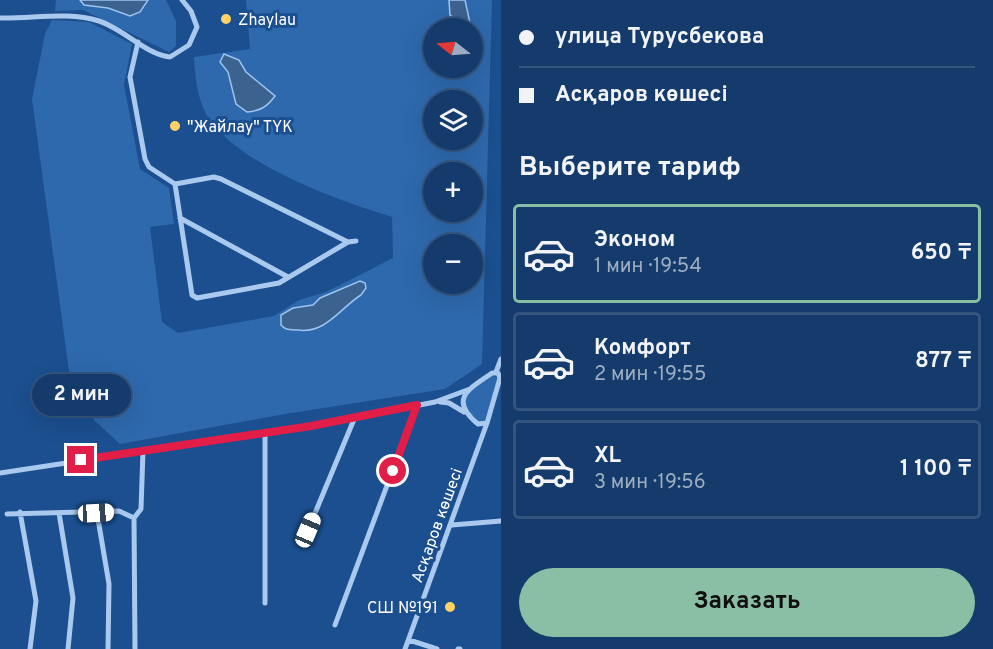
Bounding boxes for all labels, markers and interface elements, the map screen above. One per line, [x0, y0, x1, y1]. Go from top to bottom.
place label: Zhaylau [238, 11, 296, 31]
marker: Zhaylau [219, 12, 233, 26]
north arrow [423, 18, 483, 78]
map controls [423, 18, 483, 294]
text: улица Турусбекова [555, 24, 764, 51]
text: Асқаров көшесі [555, 82, 728, 109]
button: layers [423, 90, 483, 150]
place label: "Жайлау" ТҮК [187, 118, 293, 138]
marker: "Жайлау" ТҮК [168, 119, 182, 133]
text: Выберите тариф [519, 151, 741, 185]
button: + [423, 162, 483, 222]
icon: car [522, 227, 576, 281]
text: Эконом [594, 227, 675, 254]
button: − [423, 234, 483, 294]
text: 650 ₸ [911, 240, 972, 267]
text: 1 мин · 19:54 [594, 254, 702, 280]
icon: car [522, 335, 576, 389]
text: Комфорт [594, 335, 691, 362]
text: 877 ₸ [915, 348, 972, 375]
text: 2 мин · 19:55 [594, 362, 706, 388]
callout: 2 мин [32, 373, 130, 415]
text: 2 мин [53, 382, 110, 408]
icon: car [522, 443, 576, 497]
text: XL [594, 443, 621, 470]
route end [67, 446, 94, 473]
text: 1 100 ₸ [900, 456, 972, 483]
route start [379, 457, 406, 484]
street label: Асқаров көшесі [408, 466, 468, 586]
text: 3 мин · 19:56 [594, 470, 706, 496]
car [78, 503, 114, 523]
car [293, 510, 323, 550]
button: Заказать [519, 568, 975, 637]
place label: СШ №191 [367, 599, 438, 619]
marker: СШ №191 [443, 600, 457, 614]

